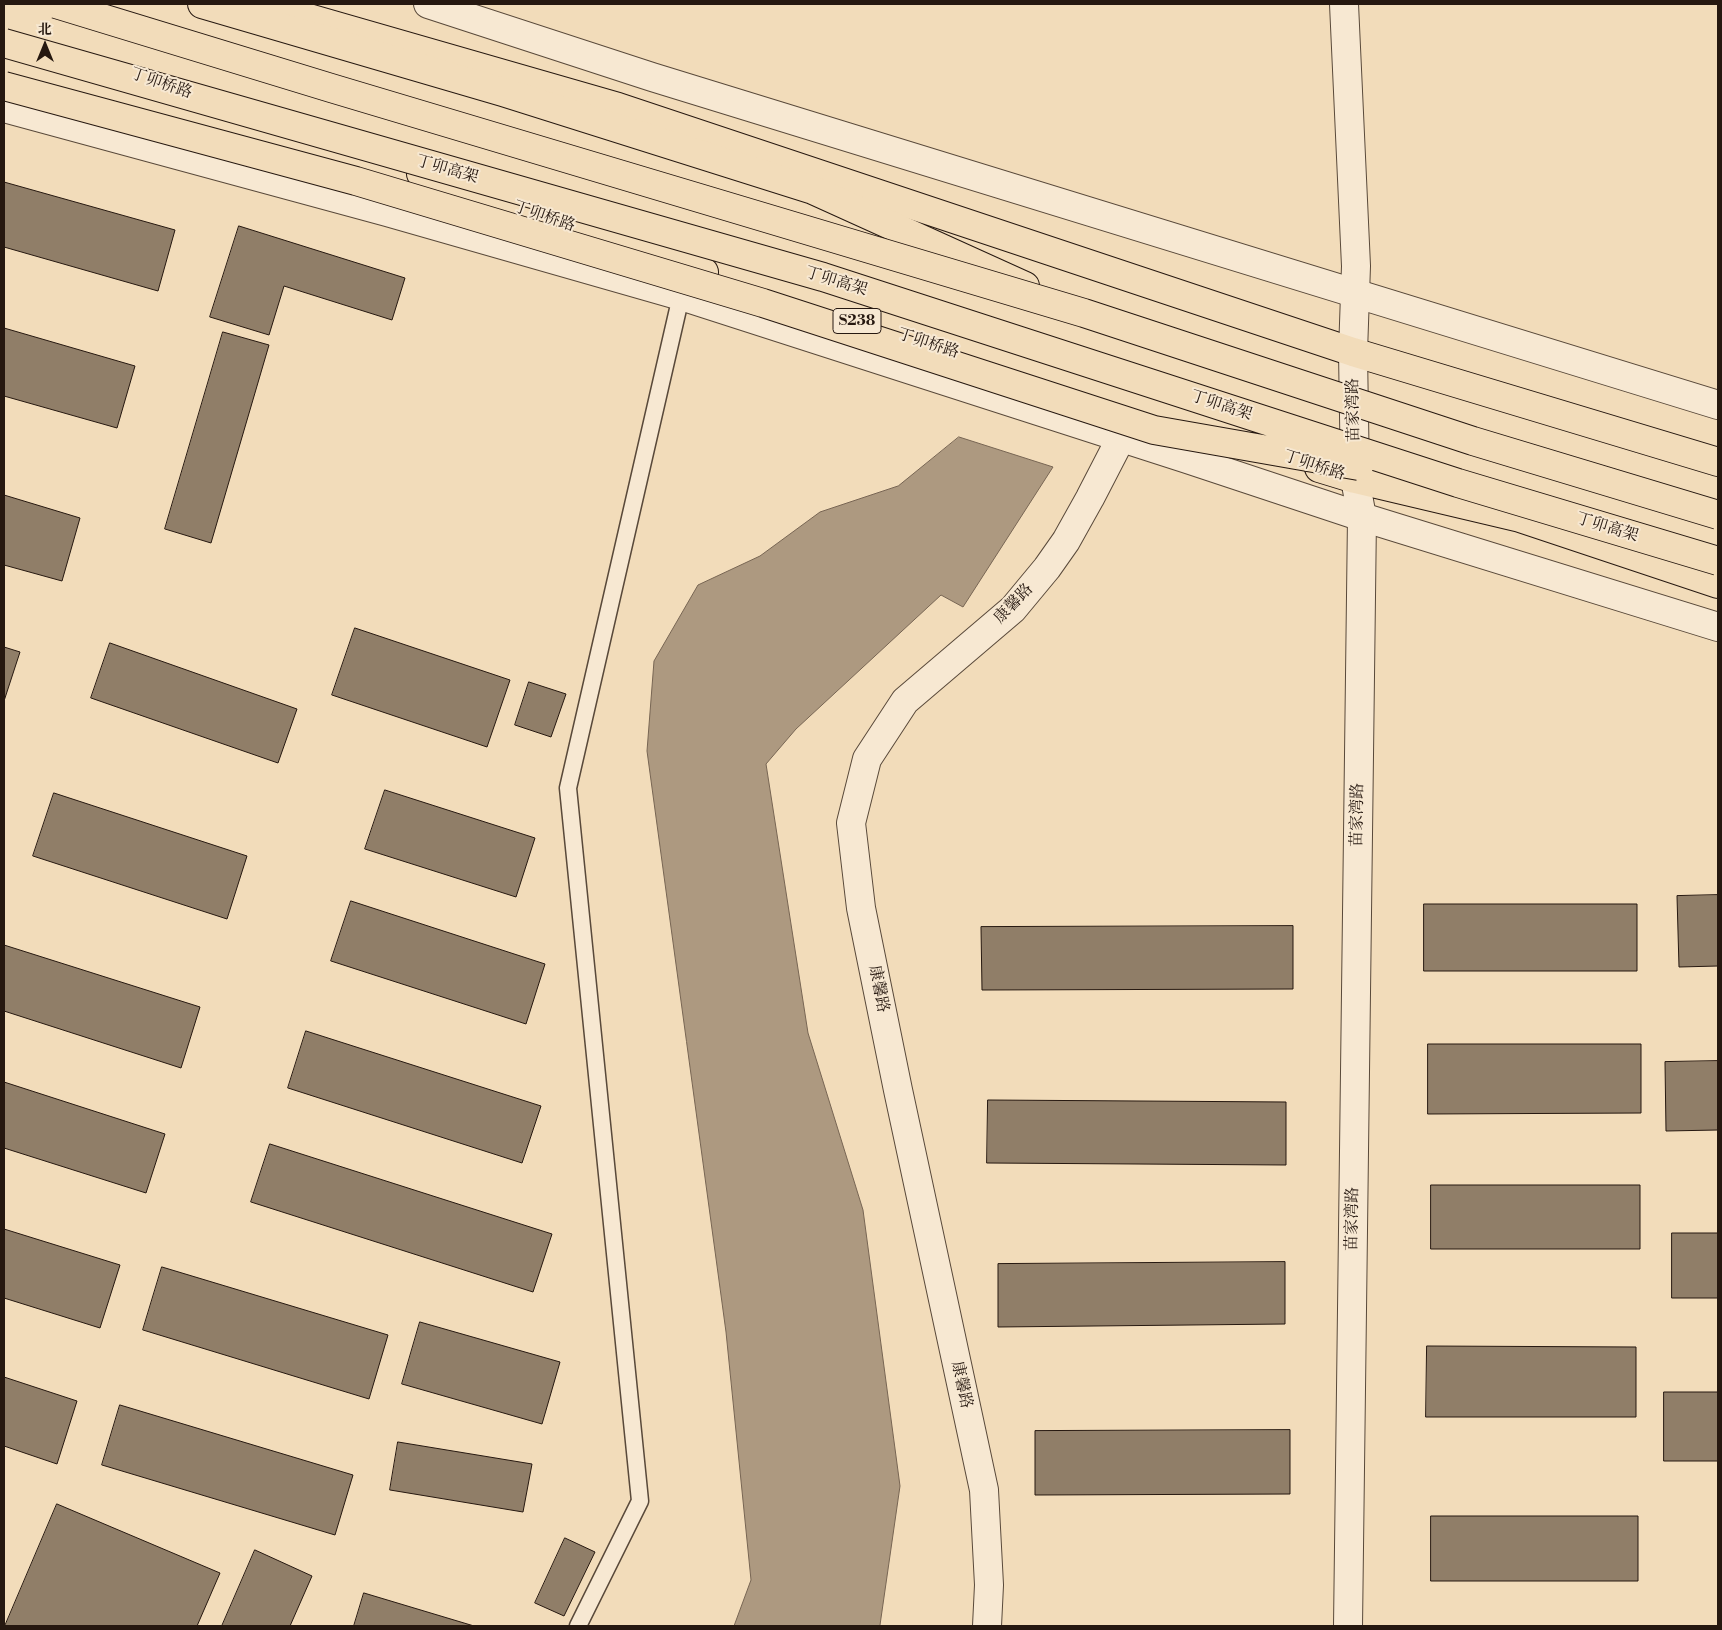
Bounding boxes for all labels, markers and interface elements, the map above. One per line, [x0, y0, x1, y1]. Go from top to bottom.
north arrow [20, 20, 70, 70]
text: 北 [38, 21, 52, 39]
street label: 丁卯桥路 [128, 65, 194, 103]
street label: 丁卯高架 [414, 152, 480, 188]
street label: 丁卯桥路 [511, 198, 577, 236]
street label: 丁卯高架 [803, 263, 869, 301]
road number: S238 [833, 308, 881, 334]
street label: 丁卯桥路 [895, 325, 961, 363]
street label: 苗家湾路 [1344, 378, 1364, 442]
street label: 丁卯高架 [1188, 387, 1254, 425]
street label: 丁卯桥路 [1281, 447, 1347, 485]
street label: 丁卯高架 [1574, 509, 1640, 547]
street label: 康馨路 [990, 580, 1038, 628]
street label: 苗家湾路 [1348, 783, 1368, 847]
street label: 康馨路 [864, 964, 892, 1014]
street label: 苗家湾路 [1343, 1187, 1363, 1251]
street label: 康馨路 [947, 1360, 975, 1410]

